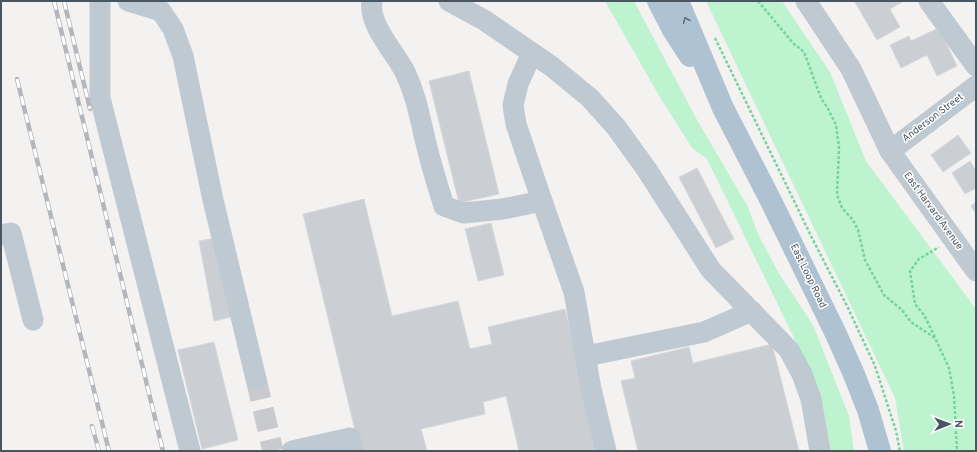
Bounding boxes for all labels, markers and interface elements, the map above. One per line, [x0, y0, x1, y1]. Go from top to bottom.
one-way arrow [683, 17, 691, 24]
street label: Anderson Street [900, 91, 966, 145]
street label: East Harvard Avenue [900, 170, 966, 252]
street label: East Loop Road [787, 242, 829, 310]
north arrow [929, 404, 969, 444]
text: N [951, 420, 965, 428]

